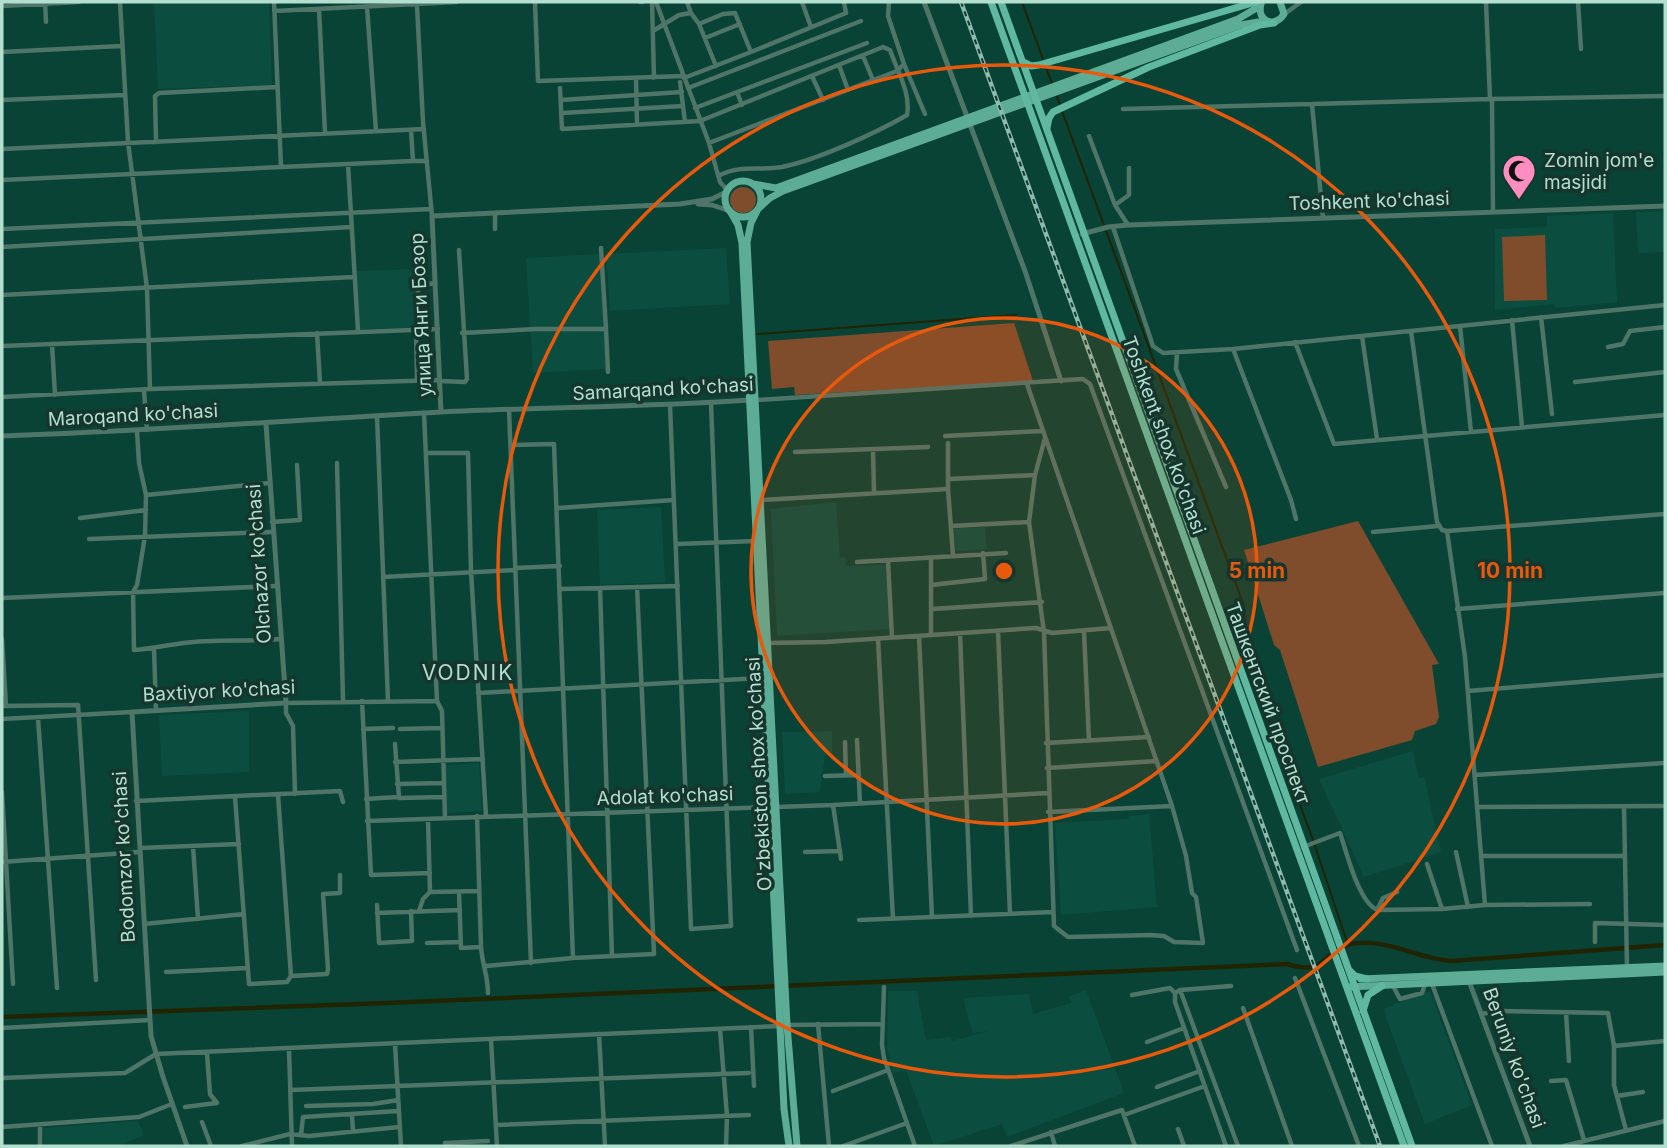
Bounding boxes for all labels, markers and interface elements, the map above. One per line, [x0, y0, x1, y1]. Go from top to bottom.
place label: Zomin jom'e masjidi [1544, 149, 1654, 194]
mosque icon: Zomin jom'e masjidi [1500, 152, 1538, 201]
street label: Toshkent ko'chasi [1288, 187, 1450, 215]
street label: улица Янги Бозор [405, 232, 437, 398]
street label: Toshkent shox ko'chasi [1117, 333, 1211, 537]
street label: Samarqand ko'chasi [572, 373, 754, 405]
street label: Maroqand ko'chasi [47, 399, 219, 431]
street label: Olchazor ko'chasi [242, 483, 276, 645]
text: 5 min [1229, 558, 1285, 583]
text: 10 min [1477, 558, 1543, 583]
centre of rings [992, 559, 1016, 583]
street label: Ташкентский проспект [1221, 599, 1315, 807]
street label: O'zbekiston shox ko'chasi [741, 656, 777, 892]
district label: VODNIK [422, 660, 514, 685]
street label: Baxtiyor ko'chasi [142, 676, 296, 706]
street label: Bodomzor ko'chasi [108, 771, 140, 943]
street label: Adolat ko'chasi [596, 782, 734, 810]
street label: Beruniy ko'chasi [1478, 985, 1550, 1131]

